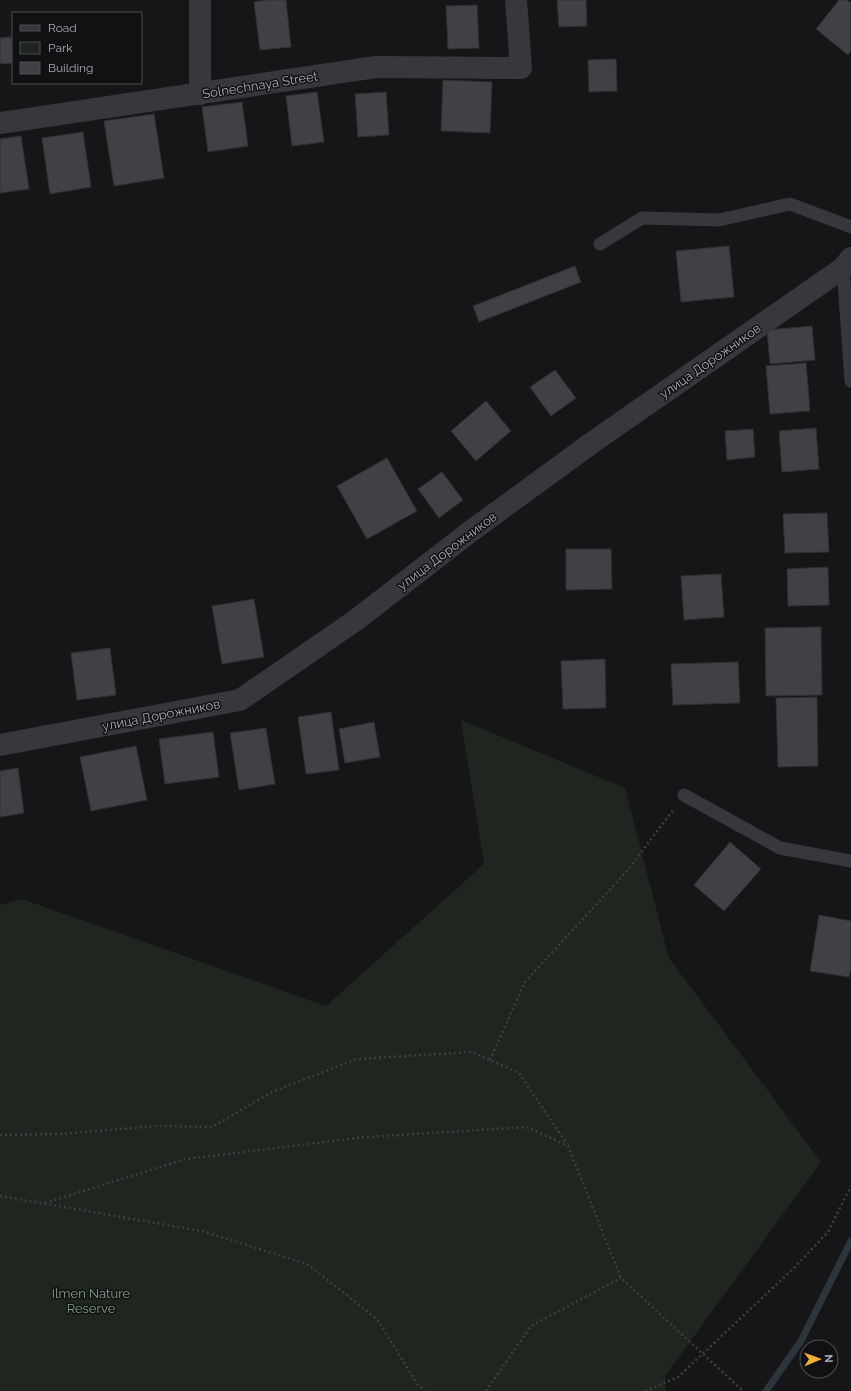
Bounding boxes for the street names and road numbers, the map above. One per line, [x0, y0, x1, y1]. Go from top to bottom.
street label: Solnechnaya Street [201, 68, 320, 102]
street label: улица Дорожников [657, 320, 763, 402]
street label: улица Дорожников [395, 509, 499, 593]
street label: улица Дорожников [101, 696, 221, 734]

